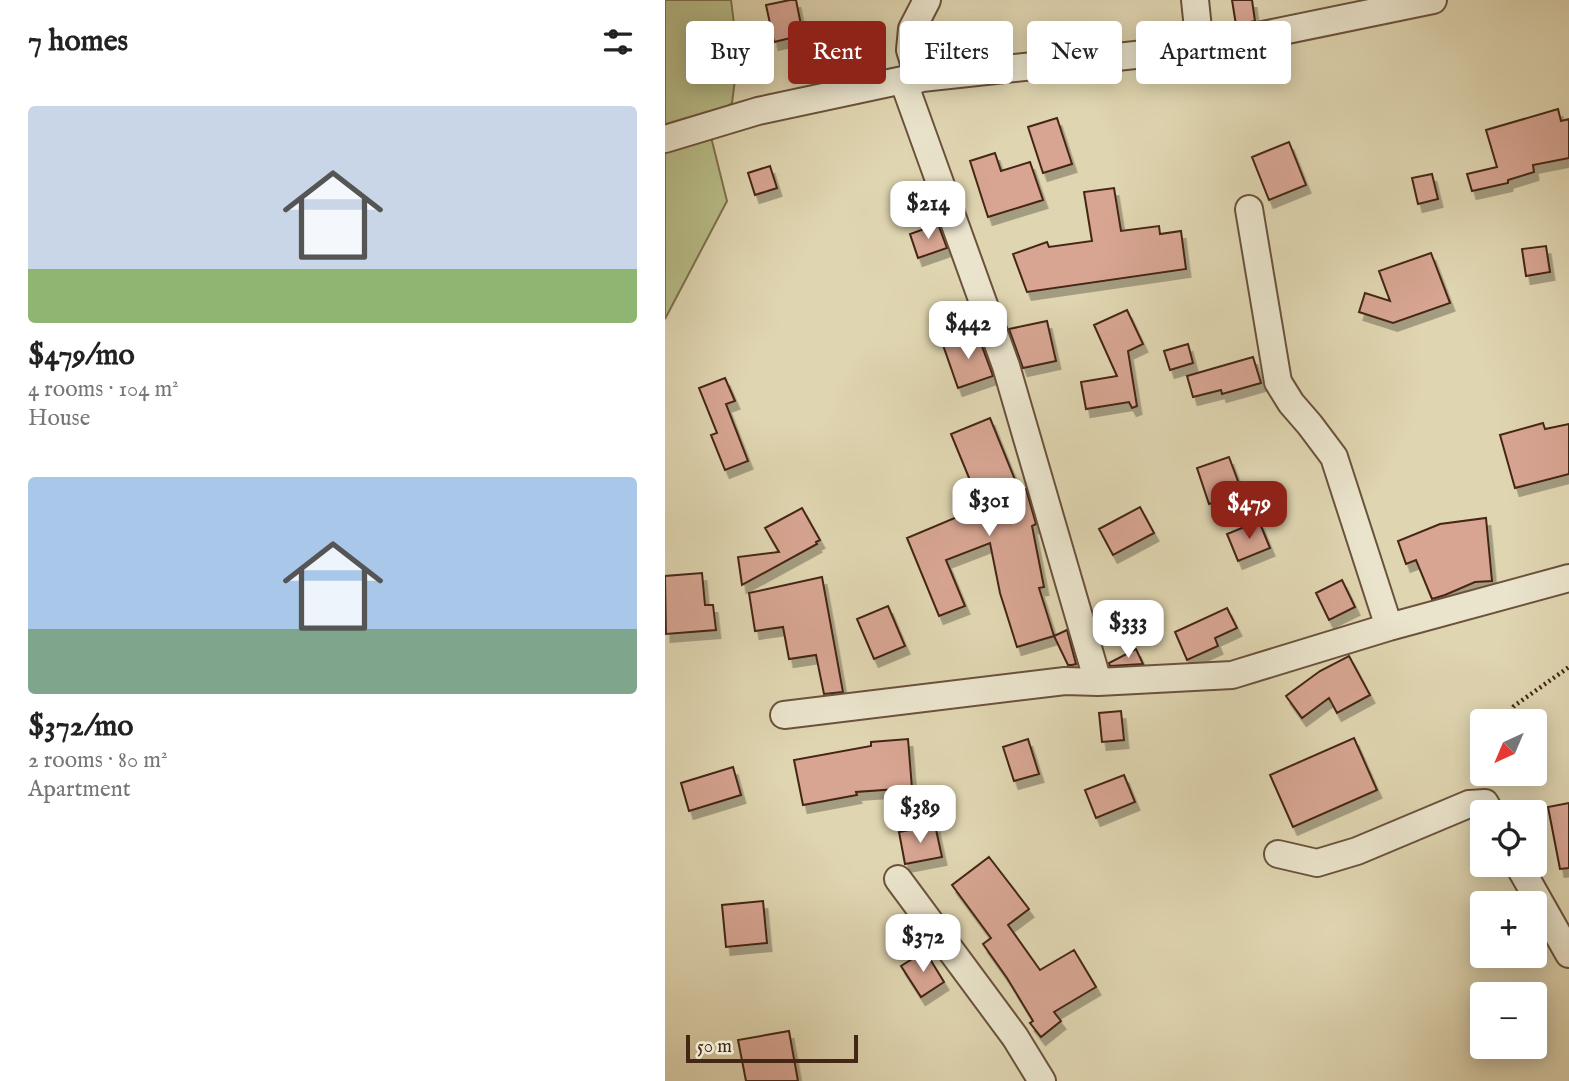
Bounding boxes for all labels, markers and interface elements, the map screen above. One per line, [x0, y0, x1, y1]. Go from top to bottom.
chip: Buy [686, 21, 774, 84]
chip: Rent [788, 21, 886, 84]
chip: Filters [900, 21, 1013, 84]
chip: New [1027, 21, 1122, 84]
chip: Apartment [1136, 21, 1291, 84]
text: 7 homes [28, 23, 128, 61]
icon: filters [599, 23, 637, 61]
icon: home [270, 152, 396, 278]
pin: $214 [887, 182, 969, 241]
text: $214 [906, 189, 950, 218]
pin: $442 [927, 302, 1009, 361]
text: $442 [945, 309, 991, 338]
text: $479/mo [28, 337, 135, 375]
text: 4 rooms · 104 m² [28, 375, 179, 404]
text: House [28, 404, 90, 433]
pin: $301 [948, 478, 1030, 538]
pin: $479 [1208, 482, 1290, 541]
text: $301 [968, 486, 1010, 515]
text: $479 [1227, 489, 1271, 518]
icon: home [270, 523, 396, 649]
pin: $333 [1087, 600, 1169, 660]
text: $333 [1109, 608, 1147, 637]
text: $372/mo [28, 708, 133, 746]
north arrow [1470, 709, 1547, 786]
map controls [1470, 709, 1547, 1059]
text: 2 rooms · 80 m² [28, 746, 168, 775]
text: Apartment [28, 775, 131, 804]
pin: $389 [879, 786, 961, 845]
text: $389 [900, 793, 940, 822]
button: locate [1470, 800, 1547, 877]
button: + [1470, 891, 1547, 968]
pin: $372 [882, 914, 964, 974]
text: $372 [902, 922, 944, 951]
button: − [1470, 982, 1547, 1059]
scale bar [686, 1032, 857, 1064]
text: 50 m [697, 1035, 732, 1059]

